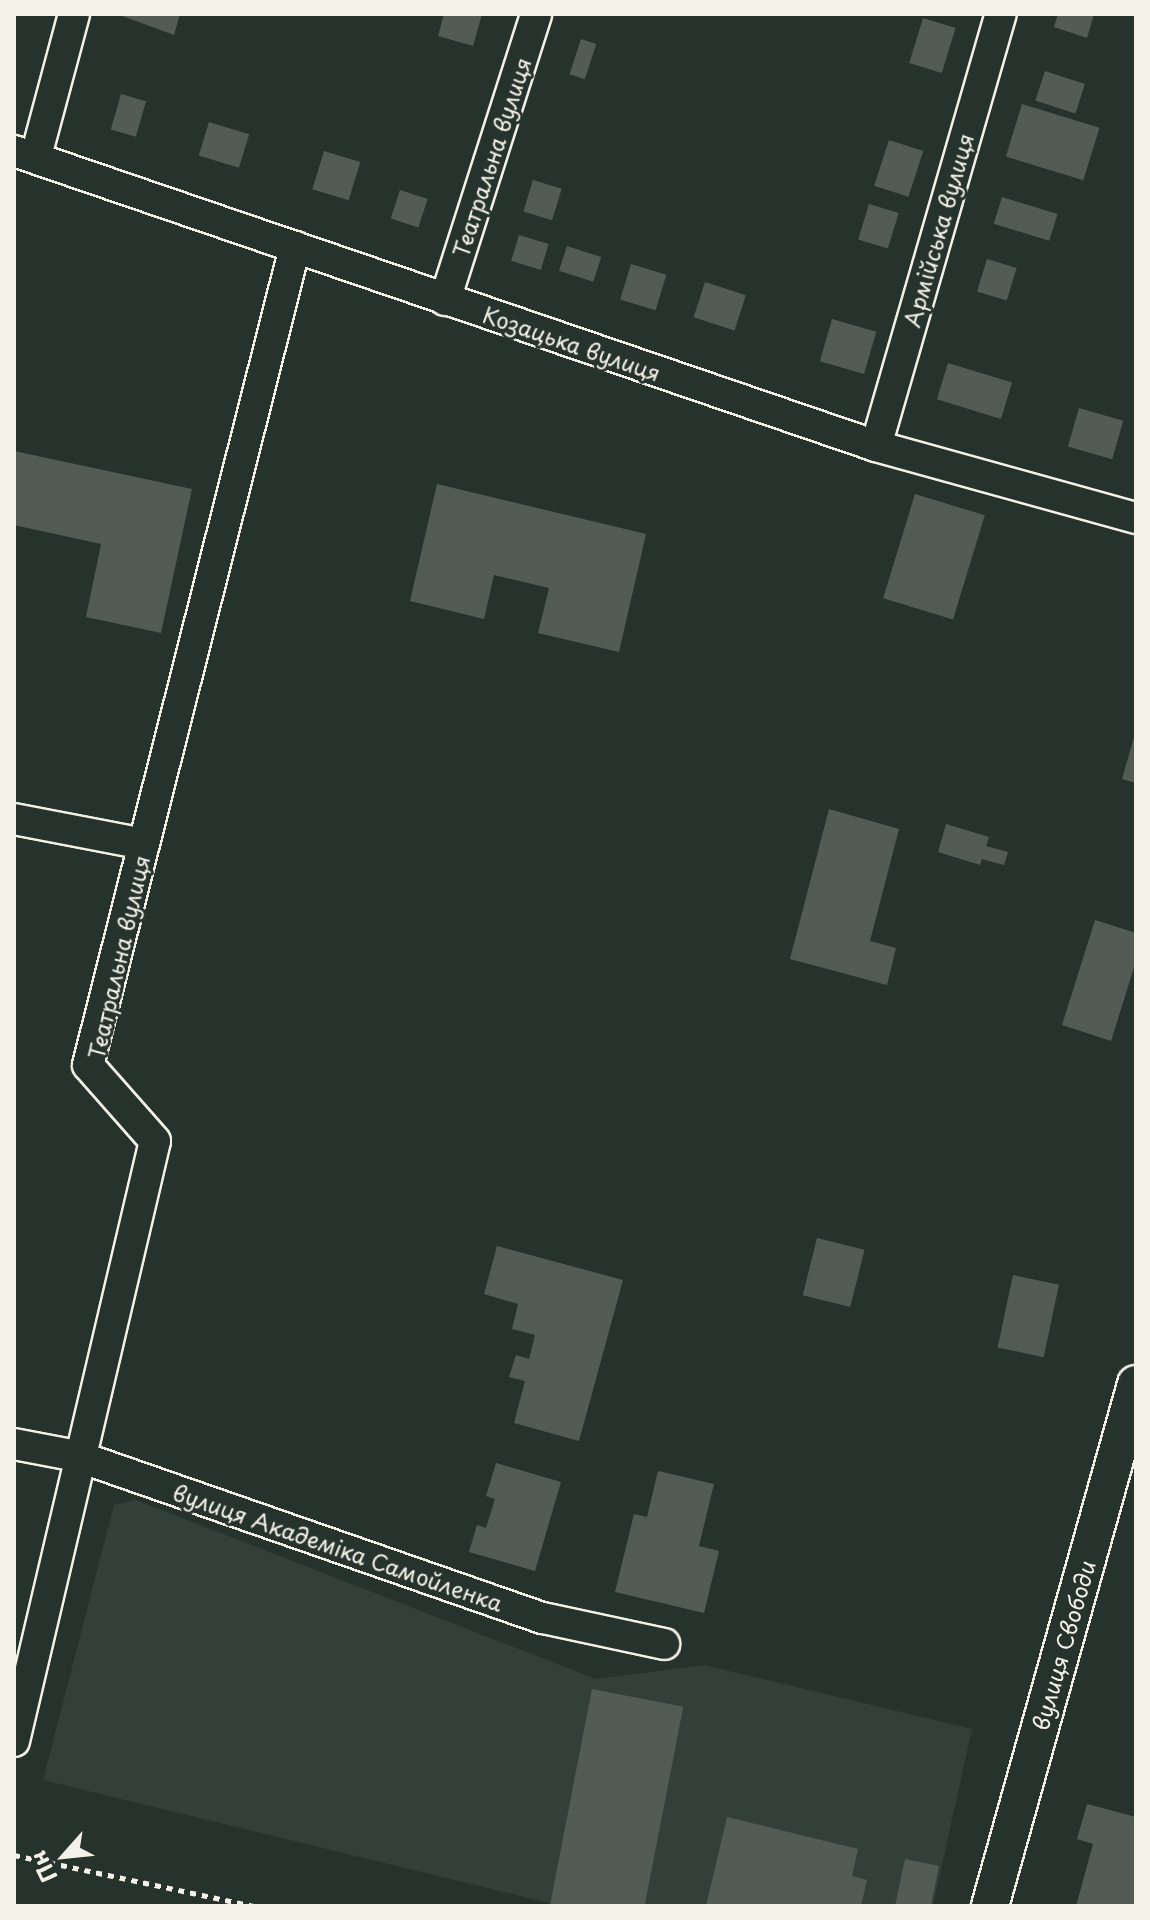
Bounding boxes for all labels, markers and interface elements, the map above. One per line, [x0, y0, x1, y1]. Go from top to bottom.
street label: Театральна вулиця [446, 53, 536, 261]
street label: Армійська вулиця [898, 130, 978, 330]
street label: Козацька вулиця [479, 300, 665, 386]
street label: Театральна вулиця [82, 852, 154, 1062]
street label: вулиця Академіка Самойленка [169, 1478, 507, 1616]
street label: вулиця Свободи [1026, 1557, 1100, 1733]
north arrow [24, 1816, 104, 1896]
text: Пн [20, 1845, 64, 1889]

